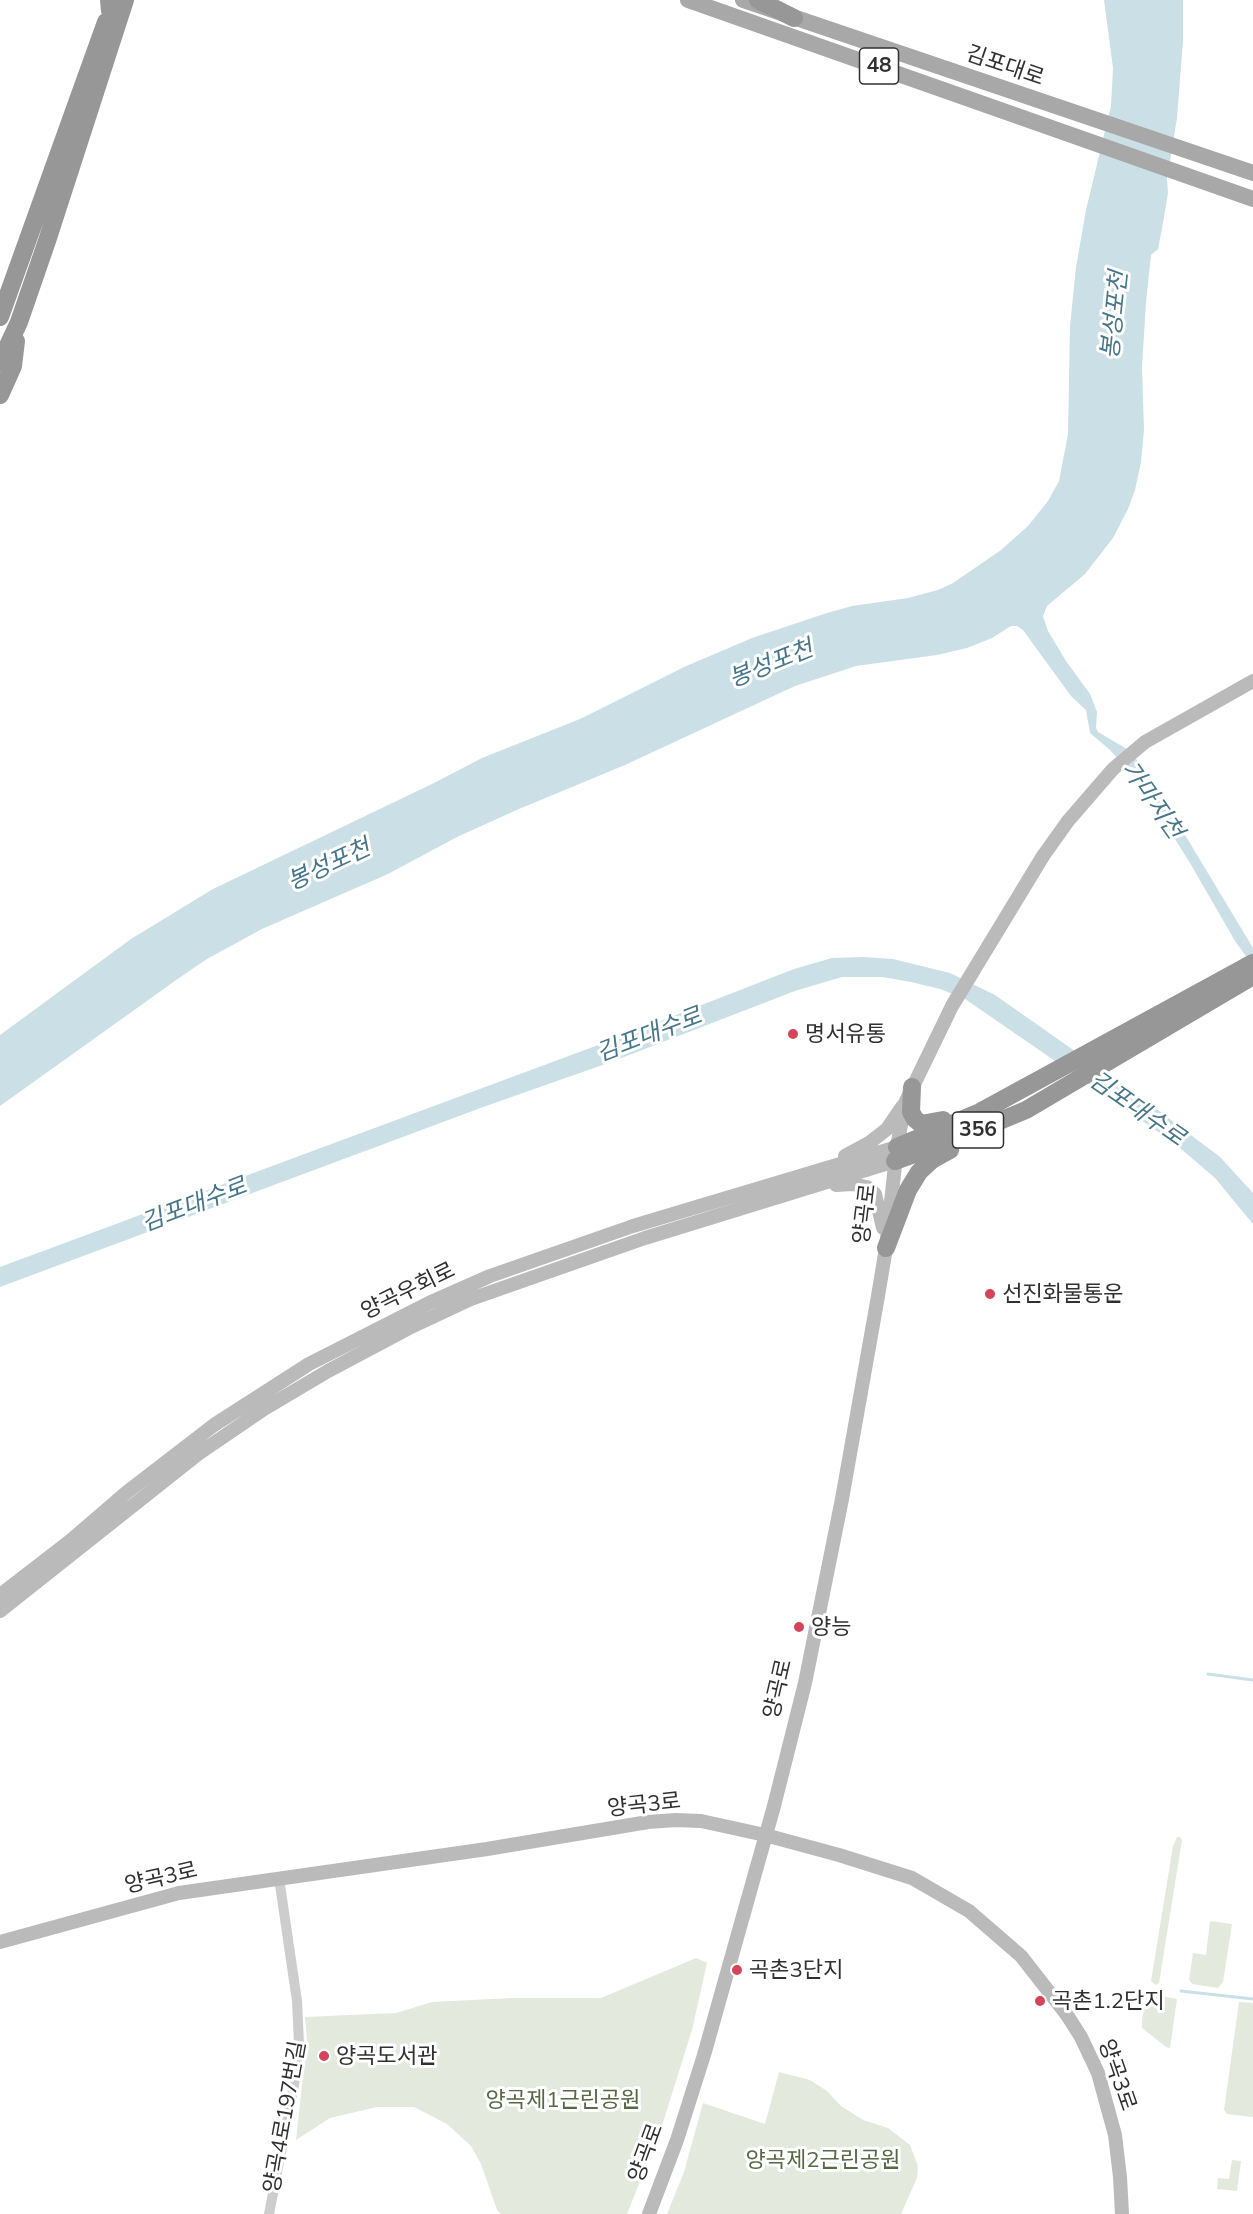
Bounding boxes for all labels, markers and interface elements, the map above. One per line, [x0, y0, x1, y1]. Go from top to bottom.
street label: 김포대로 [962, 40, 1048, 92]
road number: 48 [860, 48, 898, 84]
water label: 봉성포천 [1096, 270, 1134, 360]
water label: 봉성포천 [725, 634, 817, 694]
water label: 가마지천 [1115, 756, 1189, 844]
water label: 봉성포천 [283, 833, 375, 897]
water label: 김포대수로 [592, 1002, 706, 1068]
place label: 명서유통 [805, 1021, 886, 1047]
marker: 명서유통 [786, 1027, 800, 1041]
water label: 김포대수로 [1084, 1066, 1190, 1152]
road number: 356 [952, 1112, 1004, 1148]
water label: 김포대수로 [137, 1172, 251, 1238]
street label: 양곡로 [848, 1182, 882, 1246]
street label: 양곡우회로 [357, 1257, 459, 1325]
place label: 선진화물통운 [1002, 1281, 1123, 1307]
marker: 선진화물통운 [983, 1287, 997, 1301]
place label: 양능 [811, 1614, 851, 1640]
marker: 양능 [792, 1620, 806, 1634]
street label: 양곡로 [758, 1656, 798, 1722]
street label: 양곡3로 [606, 1788, 682, 1822]
street label: 양곡3로 [122, 1857, 200, 1899]
place label: 곡촌3단지 [749, 1957, 843, 1983]
marker: 곡촌3단지 [730, 1963, 744, 1977]
place label: 곡촌1.2단지 [1052, 1988, 1164, 2014]
marker: 곡촌1.2단지 [1033, 1994, 1047, 2008]
street label: 양곡3로 [1092, 2036, 1142, 2114]
street label: 양곡4로197번길 [259, 2039, 311, 2195]
place label: 양곡도서관 [336, 2043, 437, 2069]
marker: 양곡도서관 [317, 2049, 331, 2063]
park label: 양곡제1근린공원 [486, 2087, 640, 2113]
street label: 양곡로 [623, 2120, 669, 2186]
park label: 양곡제2근린공원 [746, 2147, 900, 2173]

